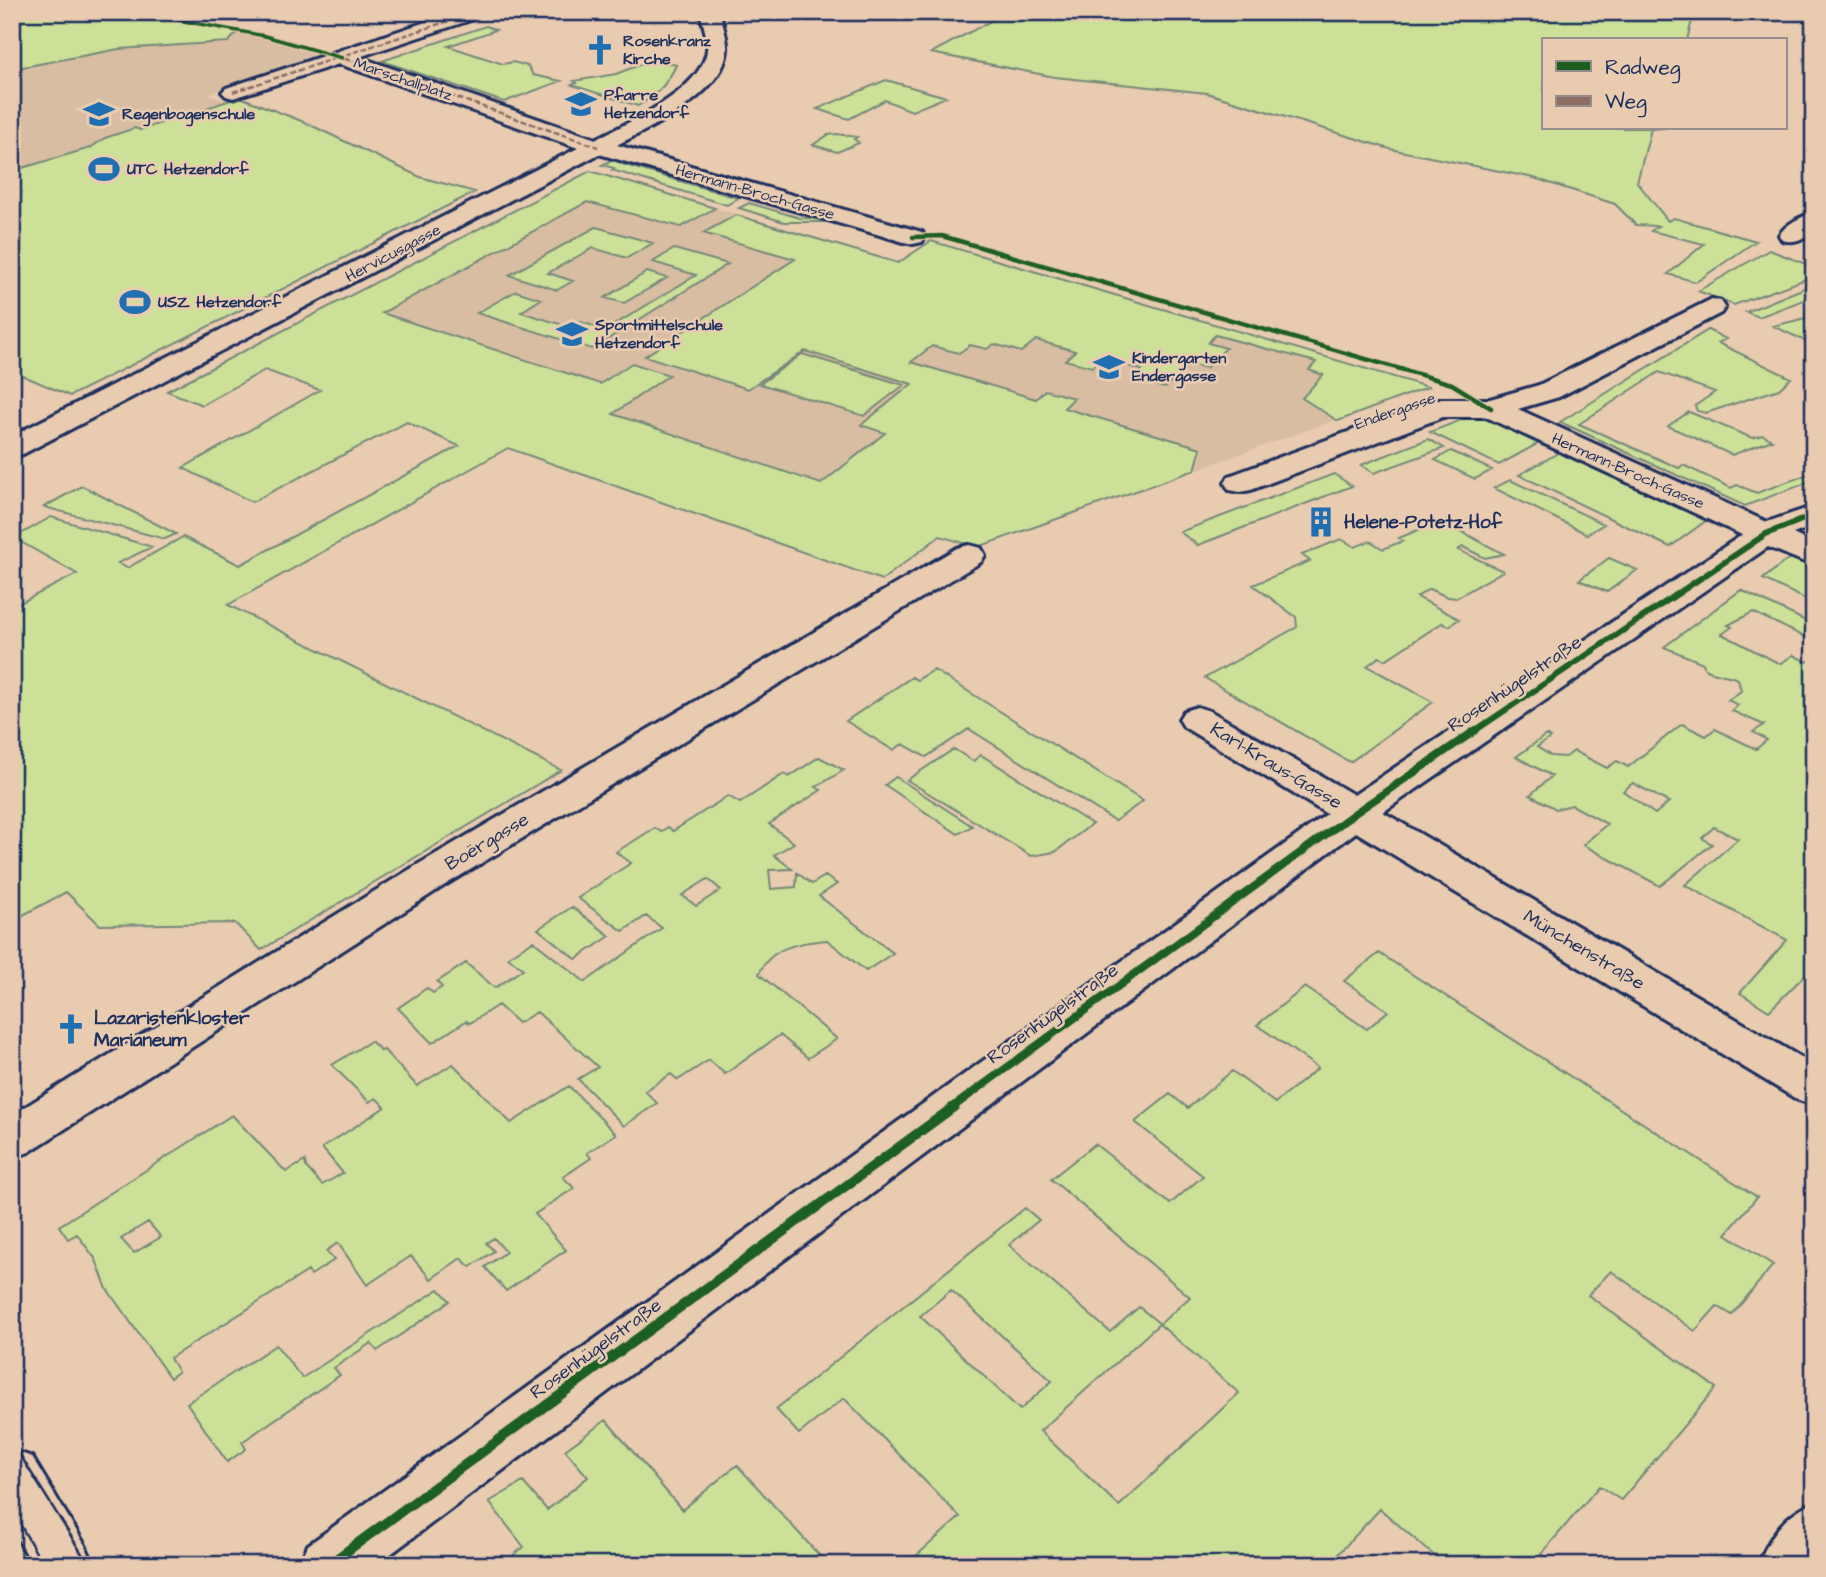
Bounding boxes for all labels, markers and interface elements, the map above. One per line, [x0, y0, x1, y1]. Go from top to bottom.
place label: Rosenkranz Kirche [623, 30, 712, 70]
church icon: Rosenkranz Kirche [583, 33, 617, 67]
legend [1542, 38, 1787, 130]
street label: Marschallplatz [351, 52, 456, 106]
text: Radweg [1605, 53, 1681, 84]
place label: Pfarre Hetzendorf [604, 84, 689, 124]
school or university icon: Pfarre Hetzendorf [564, 87, 598, 121]
text: Weg [1605, 87, 1647, 118]
school or university icon: Regenbogenschule [82, 97, 116, 131]
place label: Regenbogenschule [122, 103, 256, 127]
sports icon: UTC Hetzendorf [87, 152, 121, 186]
place label: UTC Hetzendorf [127, 158, 249, 180]
street label: Hermann-Broch-Gasse [673, 159, 838, 225]
street label: Hervicusgasse [341, 218, 445, 288]
sports icon: USZ Hetzendorf [118, 285, 152, 319]
place label: USZ Hetzendorf [158, 291, 282, 313]
place label: Sportmittelschule Hetzendorf [594, 314, 723, 354]
school or university icon: Sportmittelschule Hetzendorf [555, 317, 589, 351]
place label: Kindergarten Endergasse [1132, 347, 1226, 389]
school or university icon: Kindergarten Endergasse [1092, 350, 1126, 384]
street label: Endergasse [1352, 387, 1439, 436]
street label: Hermann-Broch-Gasse [1548, 427, 1708, 515]
building icon: Helene-Potetz-Hof [1304, 505, 1338, 539]
place label: Helene-Potetz-Hof [1344, 509, 1503, 536]
street label: Rosenhügelstraße [1442, 629, 1588, 740]
street label: Karl-Kraus-Gasse [1205, 716, 1347, 816]
street label: Boërgasse [440, 806, 535, 879]
street label: Münchenstraße [1518, 903, 1650, 997]
street label: Rosenhügelstraße [982, 957, 1125, 1072]
place label: Lazaristenkloster Marianeum [94, 1005, 250, 1054]
church icon: Lazaristenkloster Marianeum [54, 1012, 88, 1046]
street label: Rosenhügelstraße [525, 1292, 668, 1407]

